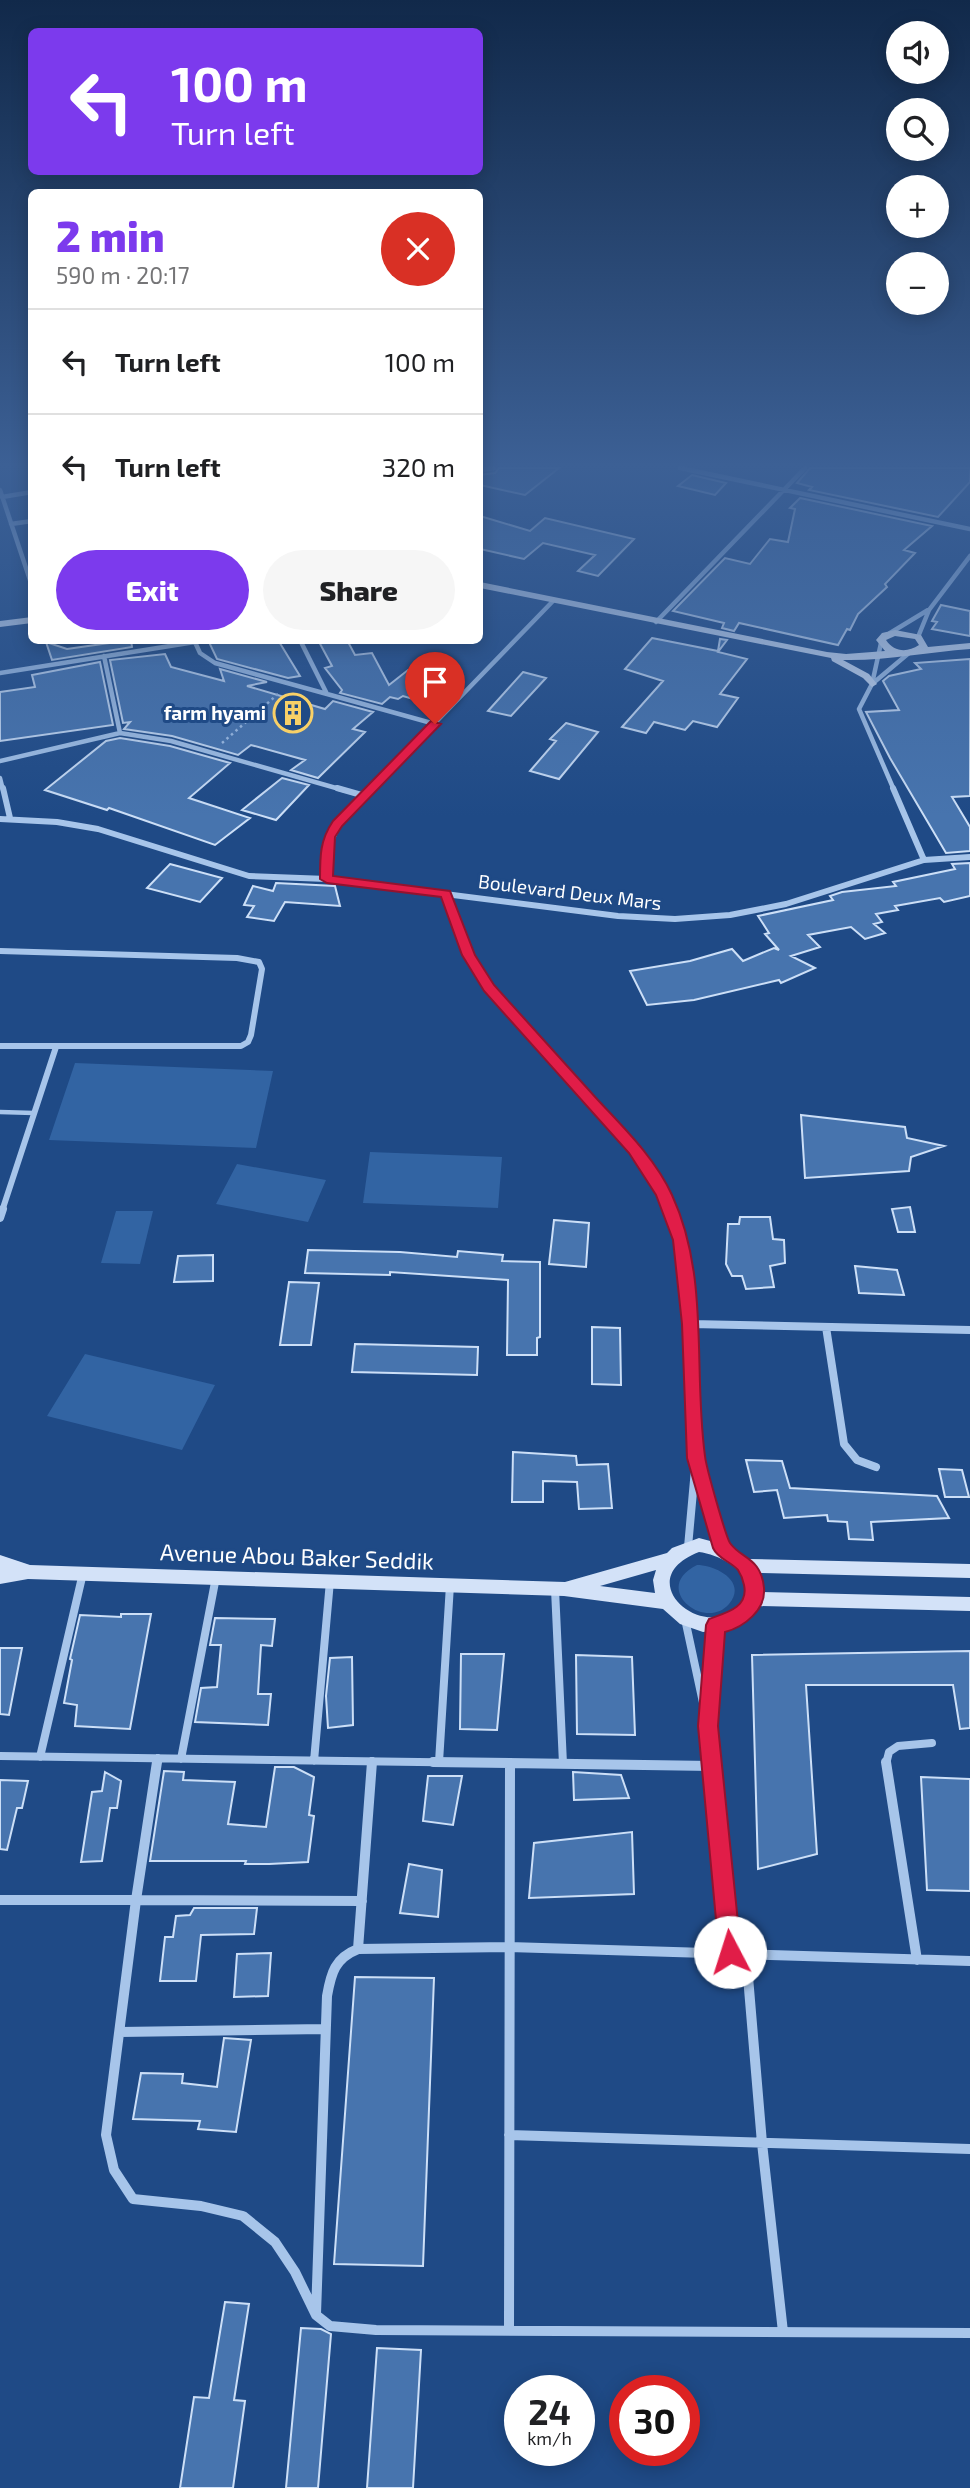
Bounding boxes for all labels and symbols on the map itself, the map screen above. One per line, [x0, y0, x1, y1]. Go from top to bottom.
pin [405, 652, 465, 724]
building icon: farm hyami [272, 692, 314, 734]
place label: farm hyami [164, 701, 266, 725]
street label: Boulevard Deux Mars [477, 869, 663, 914]
street label: Avenue Abou Baker Seddik [160, 1537, 435, 1575]
position arrow [693, 1915, 767, 1989]
speed limit sign: 30 [609, 2375, 700, 2466]

